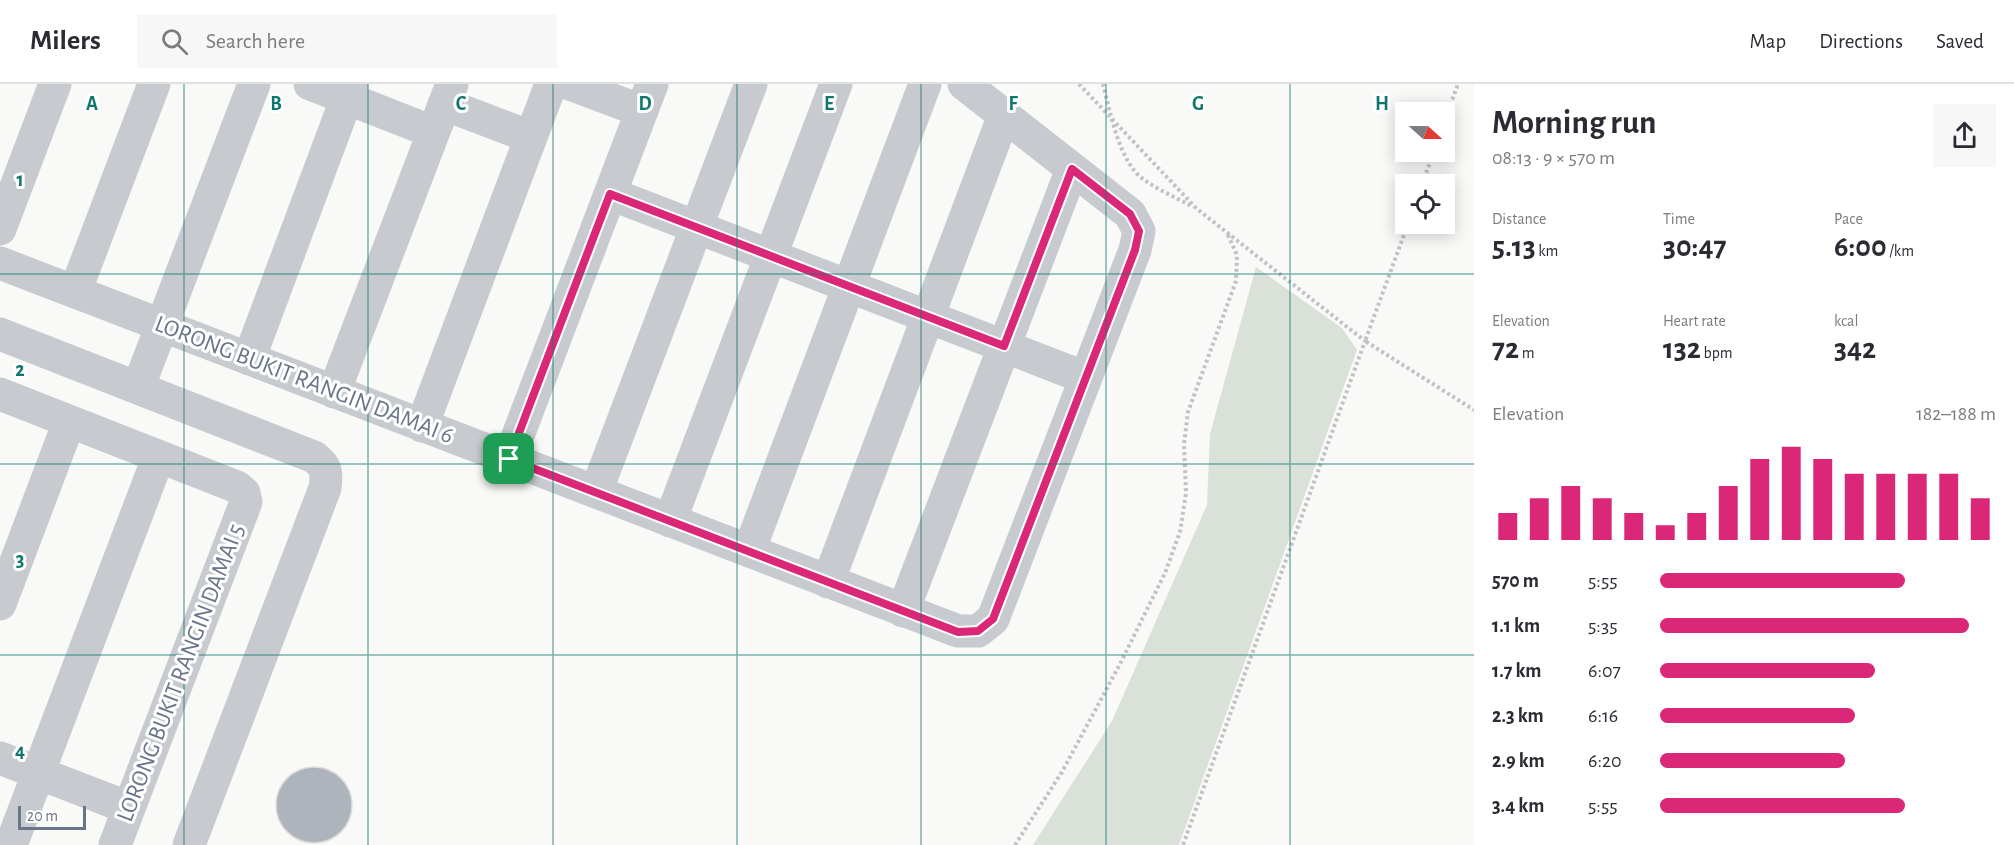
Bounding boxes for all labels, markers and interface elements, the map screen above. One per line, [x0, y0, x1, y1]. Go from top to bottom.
search box [137, 14, 557, 68]
icon: search [158, 25, 191, 58]
text: Milers [30, 27, 101, 55]
text: Search here [206, 30, 305, 52]
text: Map [1750, 31, 1786, 52]
text: Directions [1819, 31, 1903, 52]
text: Saved [1936, 31, 1984, 52]
text: A [86, 94, 98, 114]
text: B [270, 94, 282, 114]
text: C [456, 94, 467, 114]
text: D [638, 94, 652, 114]
text: E [824, 94, 834, 114]
text: F [1008, 94, 1018, 114]
text: G [1192, 94, 1204, 114]
text: H [1375, 94, 1389, 114]
north arrow [1395, 102, 1455, 162]
map controls [1395, 102, 1455, 234]
button: share [1933, 104, 1996, 167]
text: Morning run [1492, 107, 1656, 140]
text: 08:13 · 9 × 570 m [1492, 148, 1615, 168]
text: 1 [16, 170, 24, 190]
button: locate [1395, 174, 1455, 234]
text: Distance [1492, 211, 1546, 227]
text: Time [1663, 211, 1695, 227]
text: Pace [1834, 211, 1863, 227]
text: 5.13 [1492, 232, 1536, 262]
text: 30:47 [1663, 232, 1726, 262]
text: 6:00 [1834, 232, 1887, 262]
text: km [1536, 243, 1558, 259]
text: /km [1887, 243, 1914, 259]
street label: LORONG BUKIT RANGIN DAMAI 6 [151, 312, 457, 448]
text: Elevation [1492, 313, 1550, 329]
text: Heart rate [1663, 313, 1726, 329]
text: kcal [1834, 313, 1858, 329]
text: 72 [1492, 334, 1519, 364]
text: 132 [1663, 334, 1701, 364]
text: 342 [1834, 334, 1876, 364]
text: m [1519, 345, 1535, 361]
text: bpm [1701, 345, 1733, 361]
text: 2 [15, 360, 25, 380]
text: Elevation [1492, 404, 1564, 424]
text: 182–188 m [1916, 404, 1996, 424]
pin [483, 433, 534, 484]
icon: arrive [492, 442, 525, 475]
street label: LORONG BUKIT RANGIN DAMAI 5 [113, 521, 249, 825]
text: 3 [16, 550, 24, 570]
text: 570 m [1492, 571, 1539, 591]
text: 5:55 [1588, 571, 1618, 591]
text: 1.1 km [1492, 616, 1540, 636]
text: 5:35 [1588, 616, 1618, 636]
text: 1.7 km [1492, 661, 1541, 681]
text: 6:07 [1588, 661, 1621, 681]
text: 2.3 km [1492, 706, 1544, 726]
text: 6:16 [1588, 706, 1618, 726]
text: 4 [15, 741, 25, 761]
text: 2.9 km [1492, 751, 1545, 771]
text: 6:20 [1588, 751, 1622, 771]
text: 3.4 km [1492, 796, 1544, 816]
text: 5:55 [1588, 796, 1618, 816]
scale bar [18, 803, 86, 830]
text: 20 m [27, 808, 58, 824]

